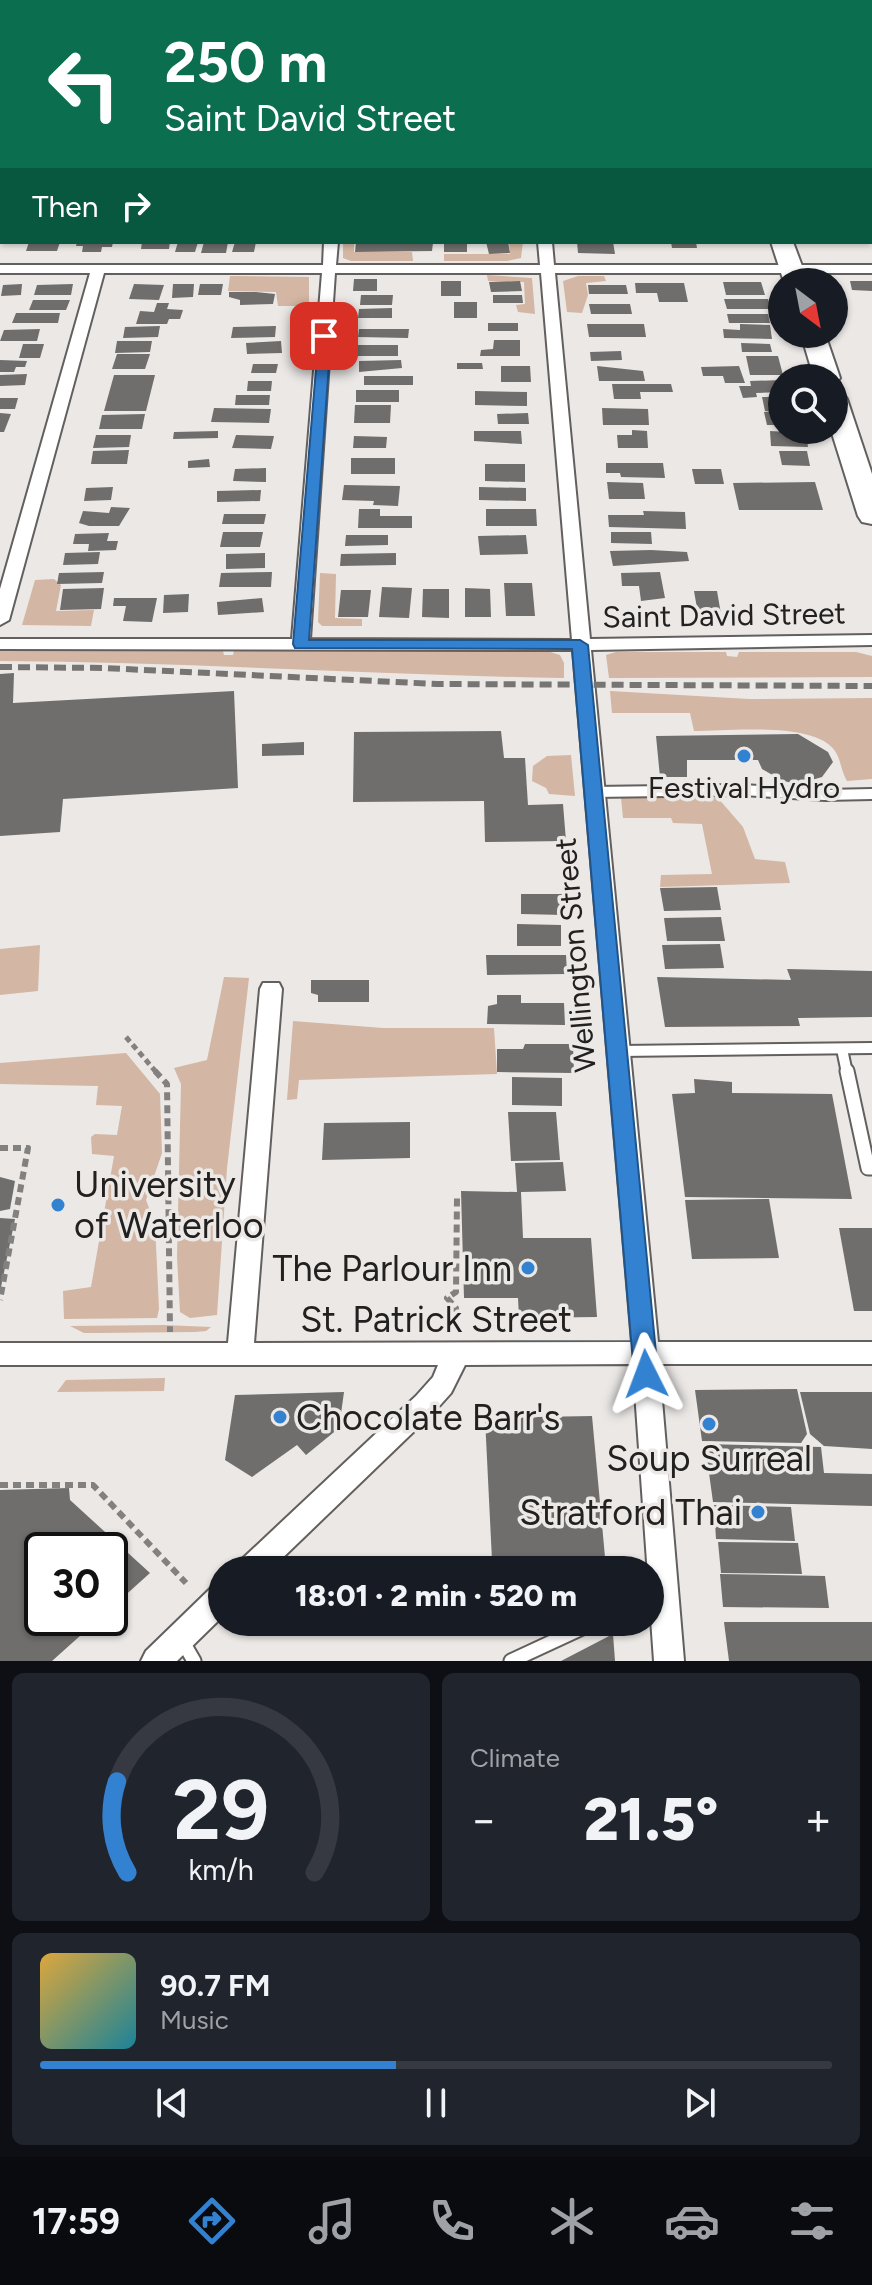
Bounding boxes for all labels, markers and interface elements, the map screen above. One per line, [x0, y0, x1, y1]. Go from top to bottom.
text: 250 m [164, 29, 327, 96]
icon: left [32, 32, 136, 136]
text: Saint David Street [164, 97, 456, 140]
icon: right [114, 184, 158, 228]
text: Then [32, 188, 98, 225]
north arrow [768, 268, 848, 348]
map controls [768, 268, 848, 444]
pin [290, 302, 358, 370]
icon: arrive [302, 314, 346, 358]
button: search [768, 364, 848, 444]
street label: Saint David Street [602, 594, 846, 636]
marker: Festival Hydro [735, 747, 753, 765]
place label: Festival Hydro [648, 769, 840, 806]
street label: Wellington Street [546, 836, 604, 1074]
place label: University of Waterloo [74, 1163, 264, 1247]
marker: University of Waterloo [49, 1196, 67, 1214]
place label: The Parlour Inn [273, 1247, 512, 1290]
marker: The Parlour Inn [519, 1259, 537, 1277]
street label: St. Patrick Street [300, 1298, 572, 1341]
position arrow [604, 1332, 688, 1416]
place label: Chocolate Barr's [296, 1396, 560, 1439]
marker: Chocolate Barr's [271, 1408, 289, 1426]
marker: Soup Surreal [700, 1415, 718, 1433]
place label: Soup Surreal [606, 1437, 812, 1480]
place label: Stratford Thai [519, 1491, 742, 1534]
marker: Stratford Thai [749, 1503, 767, 1521]
speed limit sign: 30 [24, 1532, 128, 1636]
text: 18:01 · 2 min · 520 m [295, 1577, 577, 1614]
text: Climate [470, 1742, 560, 1774]
text: 29 [173, 1760, 269, 1860]
text: 21.5° [584, 1783, 718, 1855]
text: − [470, 1793, 497, 1846]
text: + [805, 1793, 832, 1846]
text: km/h [188, 1853, 254, 1887]
text: 90.7 FM [160, 1967, 270, 2004]
text: Music [160, 2004, 229, 2036]
icon: previous [150, 2081, 194, 2125]
icon: pause [414, 2081, 458, 2125]
icon: next [678, 2081, 722, 2125]
icon: directions [184, 2193, 240, 2249]
icon: music [304, 2193, 360, 2249]
icon: phone [424, 2193, 480, 2249]
icon: climate [544, 2193, 600, 2249]
icon: car [664, 2193, 720, 2249]
icon: filters [784, 2193, 840, 2249]
text: 17:59 [32, 2200, 120, 2243]

